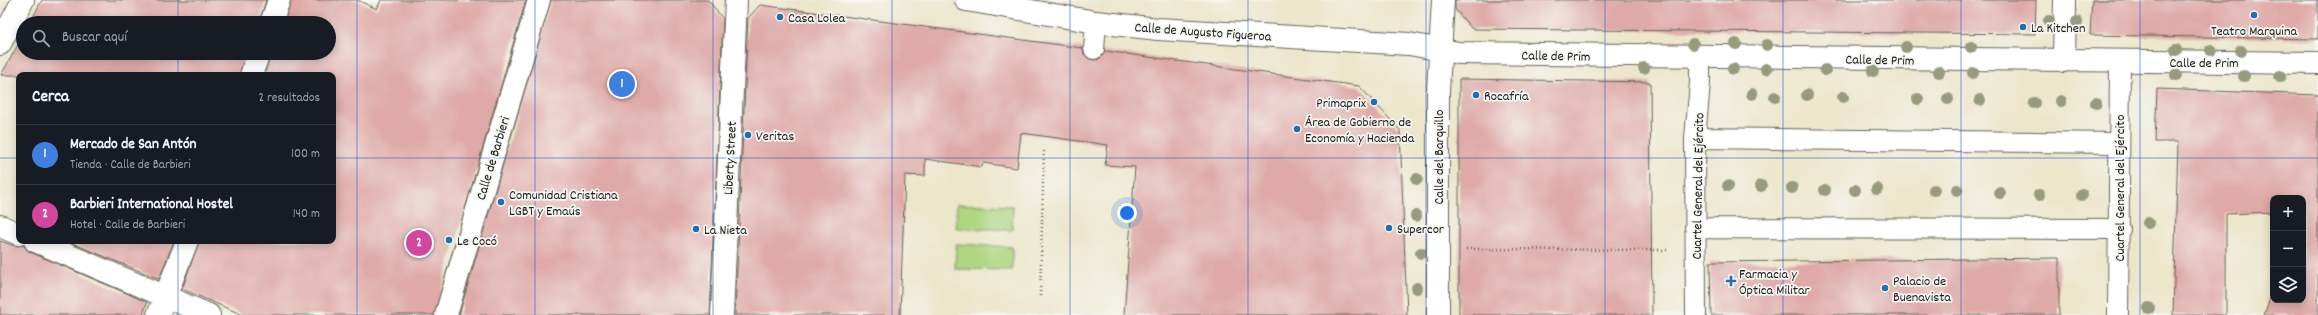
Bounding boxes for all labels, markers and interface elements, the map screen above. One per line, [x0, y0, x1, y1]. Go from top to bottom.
place label: Casa Lolea [788, 9, 846, 29]
marker: Teatro Marquina [2249, 10, 2259, 20]
marker: Casa Lolea [775, 12, 785, 22]
search box [16, 16, 336, 60]
street label: Calle de Augusto Figueroa [1134, 18, 1272, 48]
place label: La Kitchen [2031, 19, 2085, 39]
marker: La Kitchen [2018, 22, 2028, 32]
place label: Teatro Marquina [2211, 22, 2297, 42]
icon: search [30, 27, 52, 49]
text: Buscar aquí [62, 27, 127, 49]
street label: Calle de Prim [1521, 46, 1591, 68]
street label: Calle de Prim [1845, 50, 1915, 72]
street label: Calle de Prim [2169, 54, 2239, 74]
pin: 1 [609, 69, 635, 99]
text: Cerca [32, 86, 69, 110]
place label: Rocafría [1484, 87, 1529, 107]
text: 2 resultados [258, 89, 320, 108]
marker: Rocafría [1471, 90, 1481, 100]
place label: Primaprix [1316, 94, 1366, 114]
marker: Primaprix [1369, 97, 1379, 107]
street label: Calle del Barquillo [1430, 110, 1450, 204]
street label: Cuartel General del Ejército [1688, 112, 1710, 260]
place label: Área de Gobierno de Economía y Hacienda [1305, 113, 1415, 149]
street label: Calle de Barbieri [472, 114, 516, 203]
street label: Cuartel General del Ejército [2111, 115, 2131, 261]
street label: Liberty Street [719, 121, 743, 195]
marker: Área de Gobierno de Economía y Hacienda [1292, 124, 1302, 134]
place label: Veritas [756, 127, 794, 147]
marker: Veritas [743, 130, 753, 140]
text: Mercado de San Antón [70, 134, 197, 156]
text: 1 [44, 145, 46, 164]
text: 100 m [291, 145, 320, 164]
text: Tienda · Calle de Barbieri [70, 156, 191, 175]
place label: Comunidad Cristiana LGBT y Emaús [509, 186, 618, 222]
text: Barbieri International Hostel [70, 194, 233, 216]
map controls [2270, 195, 2306, 303]
button: + [2270, 195, 2306, 231]
marker: Comunidad Cristiana LGBT y Emaús [496, 197, 506, 207]
your location [1117, 203, 1137, 223]
text: 2 [42, 205, 48, 224]
text: 140 m [293, 205, 320, 224]
text: Hotel · Calle de Barbieri [70, 216, 185, 235]
place label: Supercor [1397, 220, 1445, 240]
place label: La Nieta [704, 221, 747, 241]
marker: Supercor [1384, 223, 1394, 233]
marker: La Nieta [691, 224, 701, 234]
pin: 2 [406, 228, 432, 258]
button: − [2270, 231, 2306, 267]
place label: Le Cocó [457, 232, 497, 252]
marker: Le Cocó [444, 235, 454, 245]
place label: Farmacia y Óptica Militar [1739, 265, 1811, 301]
button: layers [2270, 267, 2306, 303]
place label: Palacio de Buenavista [1893, 272, 1951, 308]
marker: Farmacia y Óptica Militar [1726, 276, 1736, 286]
marker: Palacio de Buenavista [1880, 283, 1890, 293]

